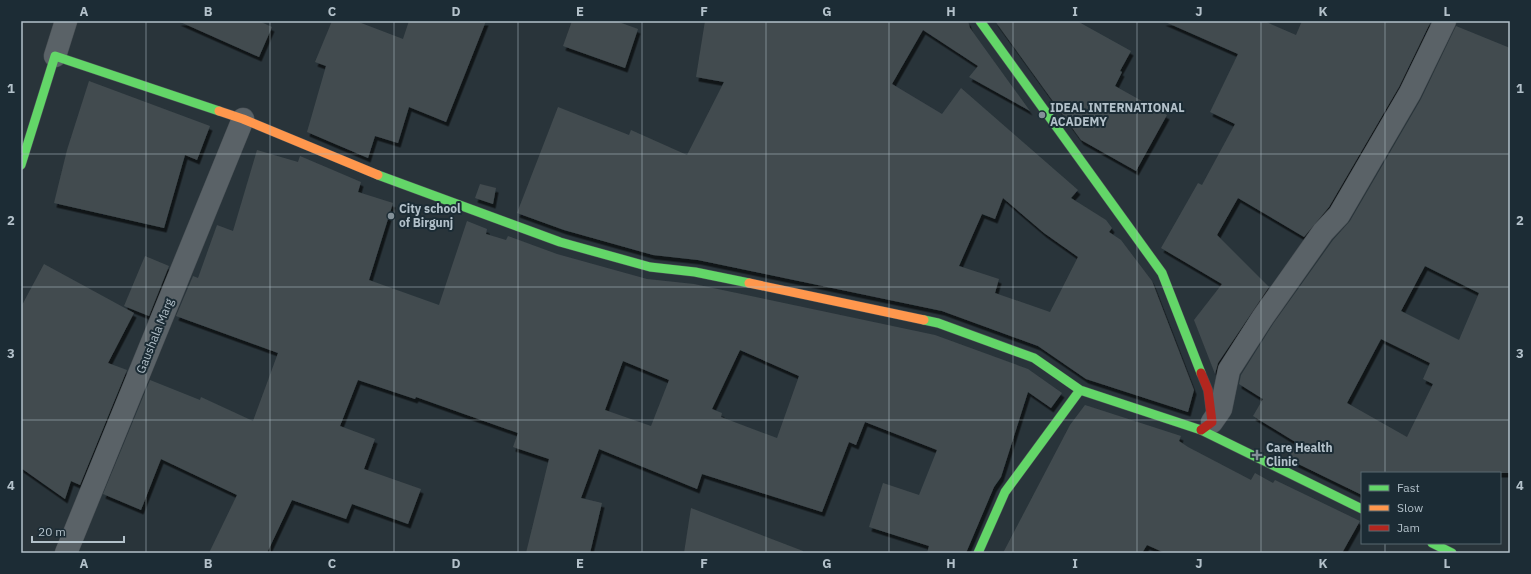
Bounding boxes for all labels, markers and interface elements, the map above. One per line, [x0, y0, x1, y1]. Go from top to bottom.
text: A [80, 3, 89, 20]
text: B [204, 3, 213, 20]
text: C [328, 3, 337, 20]
text: D [451, 3, 461, 20]
text: E [576, 3, 584, 20]
text: F [700, 3, 708, 20]
text: G [822, 3, 832, 20]
text: H [946, 3, 956, 20]
text: I [1072, 3, 1078, 20]
text: J [1195, 3, 1203, 20]
text: K [1318, 3, 1328, 20]
text: L [1444, 3, 1451, 20]
text: 1 [7, 80, 15, 97]
text: 1 [1516, 80, 1524, 97]
place label: IDEAL INTERNATIONAL ACADEMY [1050, 100, 1185, 129]
marker: IDEAL INTERNATIONAL ACADEMY [1037, 110, 1047, 120]
place label: City school of Birgunj [399, 201, 461, 230]
marker: City school of Birgunj [386, 211, 396, 221]
text: 2 [7, 212, 15, 229]
text: 2 [1516, 212, 1524, 229]
street label: Gaushala Marg [133, 295, 177, 376]
text: 3 [7, 345, 15, 362]
text: 3 [1516, 345, 1524, 362]
place label: Care Health Clinic [1266, 440, 1333, 469]
marker: Care Health Clinic [1251, 449, 1263, 461]
legend [1361, 472, 1501, 544]
text: 4 [7, 477, 15, 494]
text: 4 [1516, 477, 1524, 494]
text: Fast [1397, 480, 1420, 495]
text: Slow [1397, 500, 1423, 515]
scale bar [32, 518, 124, 544]
text: Jam [1397, 520, 1420, 535]
text: 20 m [38, 524, 66, 539]
text: A [80, 555, 89, 572]
text: B [204, 555, 213, 572]
text: C [328, 555, 337, 572]
text: D [451, 555, 461, 572]
text: E [576, 555, 584, 572]
text: F [700, 555, 708, 572]
text: G [822, 555, 832, 572]
text: H [946, 555, 956, 572]
text: I [1072, 555, 1078, 572]
text: J [1195, 555, 1203, 572]
text: K [1318, 555, 1328, 572]
text: L [1444, 555, 1451, 572]

